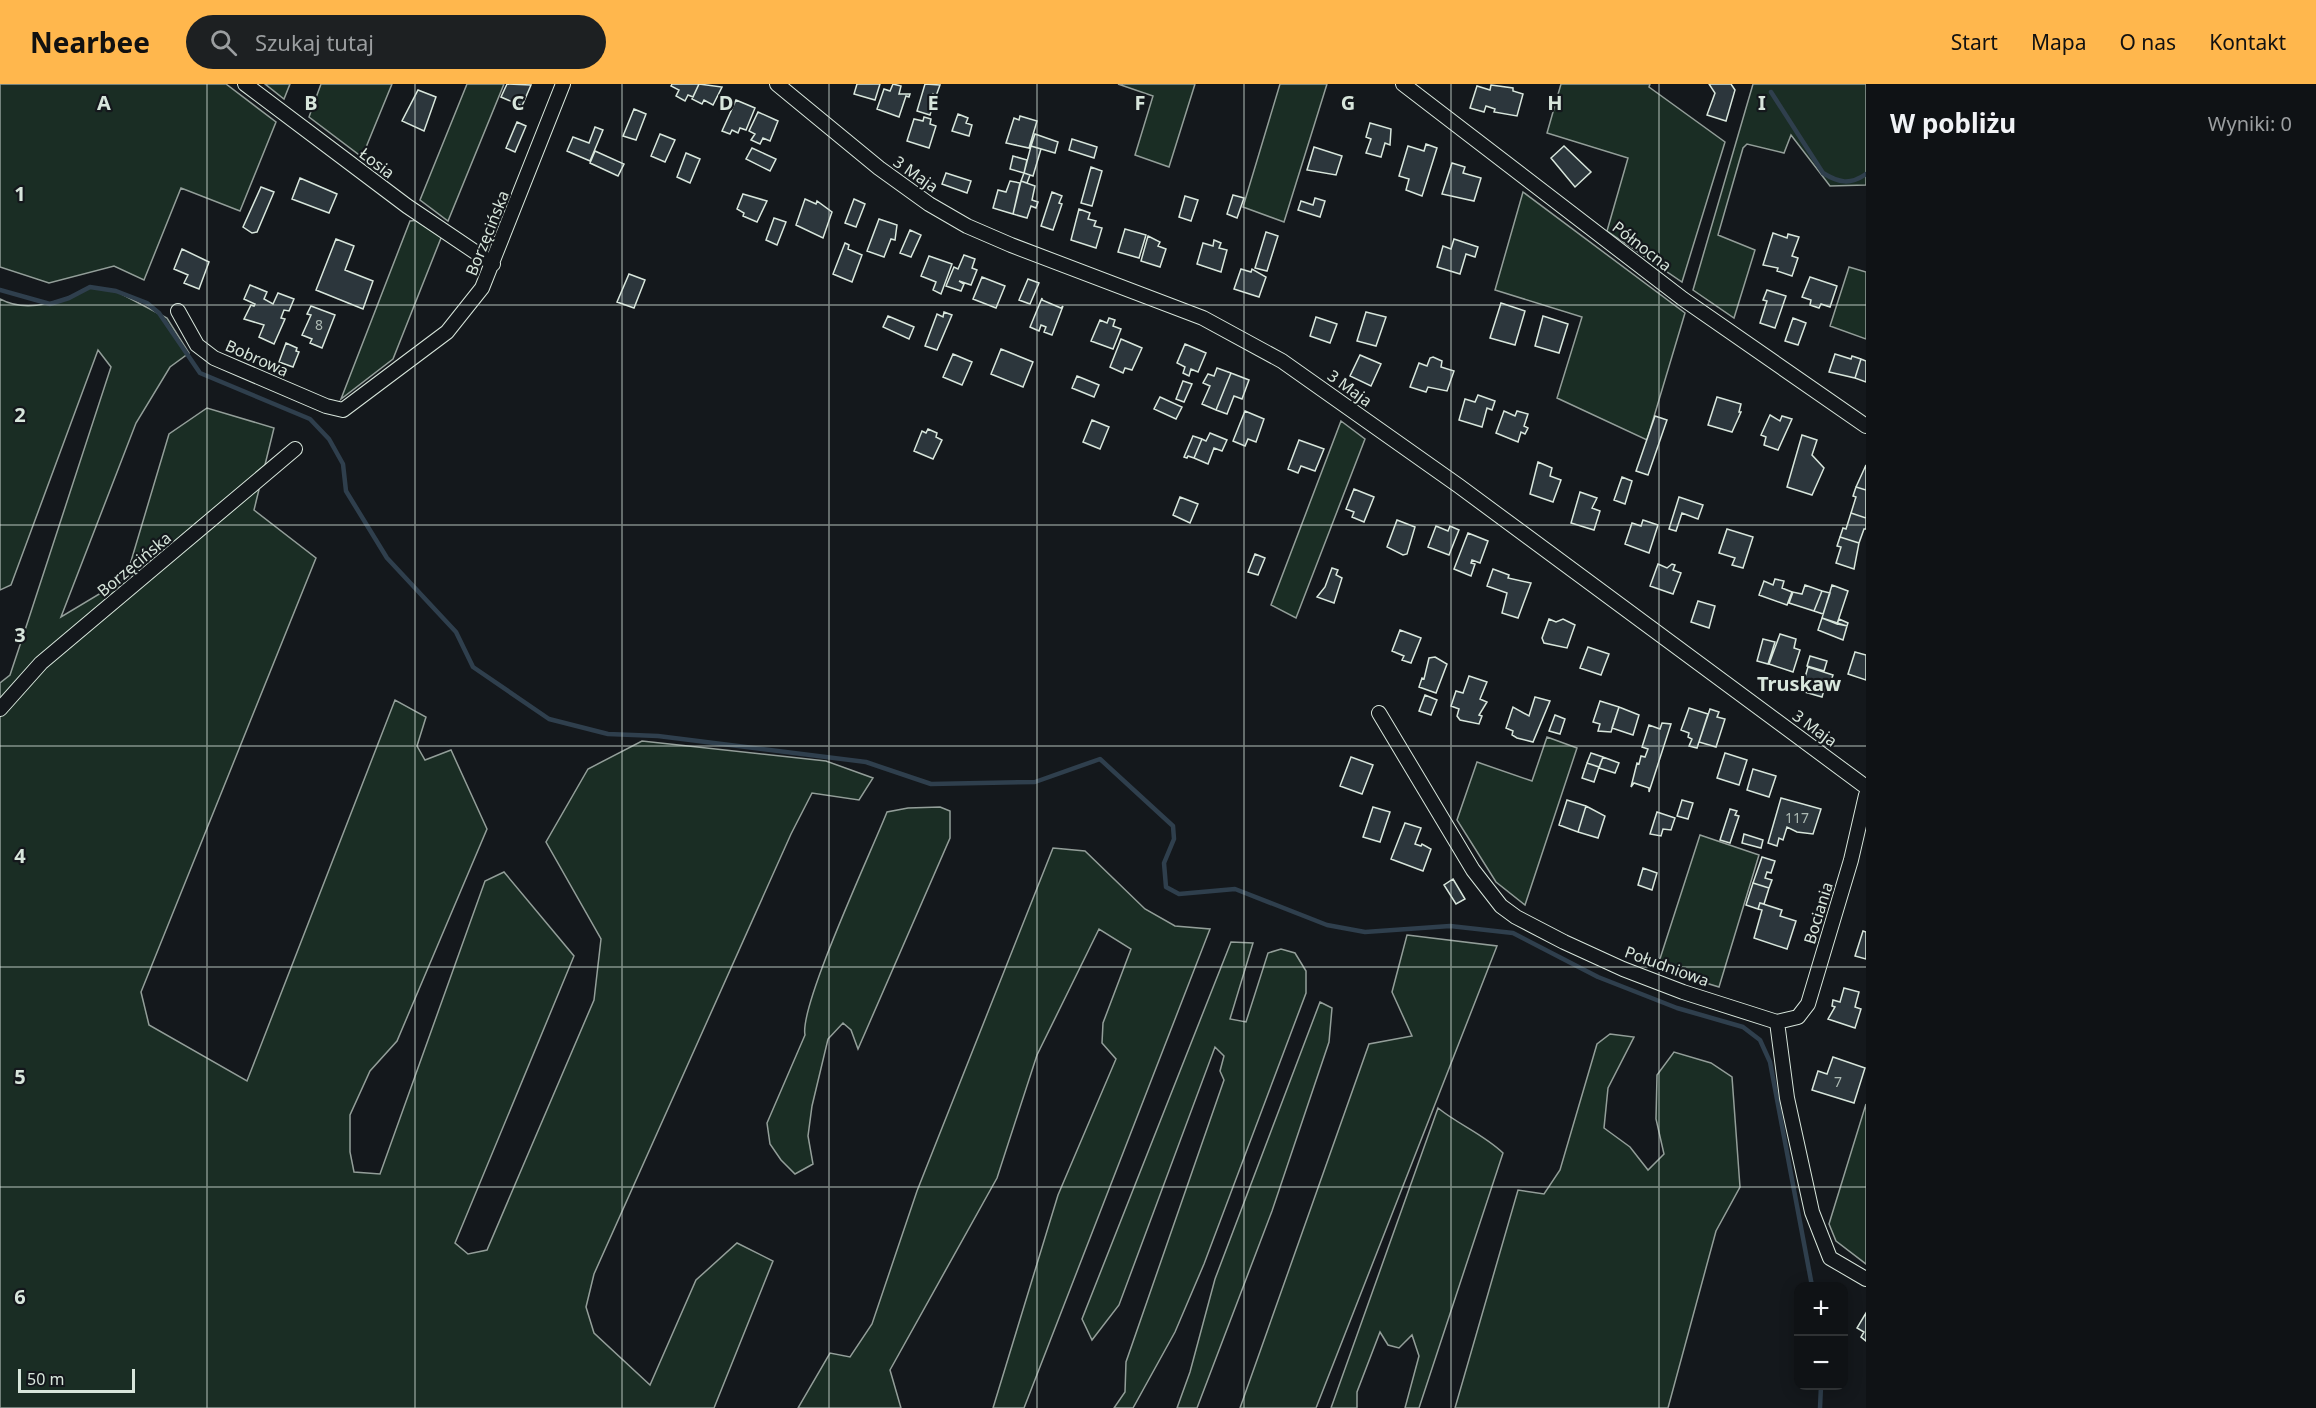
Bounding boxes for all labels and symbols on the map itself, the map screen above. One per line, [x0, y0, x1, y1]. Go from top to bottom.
text: A [97, 89, 111, 116]
text: B [304, 89, 318, 116]
text: C [512, 89, 525, 116]
text: D [719, 89, 733, 116]
text: E [927, 89, 939, 116]
text: F [1135, 89, 1145, 116]
text: G [1341, 89, 1355, 116]
text: H [1547, 89, 1563, 116]
text: I [1758, 89, 1766, 116]
street label: Łosia [355, 143, 399, 183]
street label: 3 Maja [889, 151, 943, 197]
text: 1 [14, 180, 26, 207]
street label: Borzęcińska [460, 187, 514, 279]
street label: Północna [1608, 216, 1676, 276]
house number: 8 [315, 315, 323, 334]
street label: Bobrowa [222, 334, 292, 382]
street label: 3 Maja [1323, 364, 1377, 412]
text: 2 [14, 401, 26, 428]
street label: Borzęcińska [92, 527, 176, 601]
text: 3 [14, 621, 26, 648]
district label: Truskaw [1757, 670, 1841, 697]
street label: 3 Maja [1788, 704, 1842, 752]
house number: 117 [1785, 808, 1809, 827]
text: 4 [14, 842, 26, 869]
street label: Bociania [1798, 879, 1838, 947]
street label: Południowa [1622, 941, 1712, 991]
text: 5 [14, 1063, 26, 1090]
house number: 7 [1834, 1072, 1842, 1091]
text: 6 [14, 1283, 26, 1310]
scale bar [18, 1366, 135, 1394]

